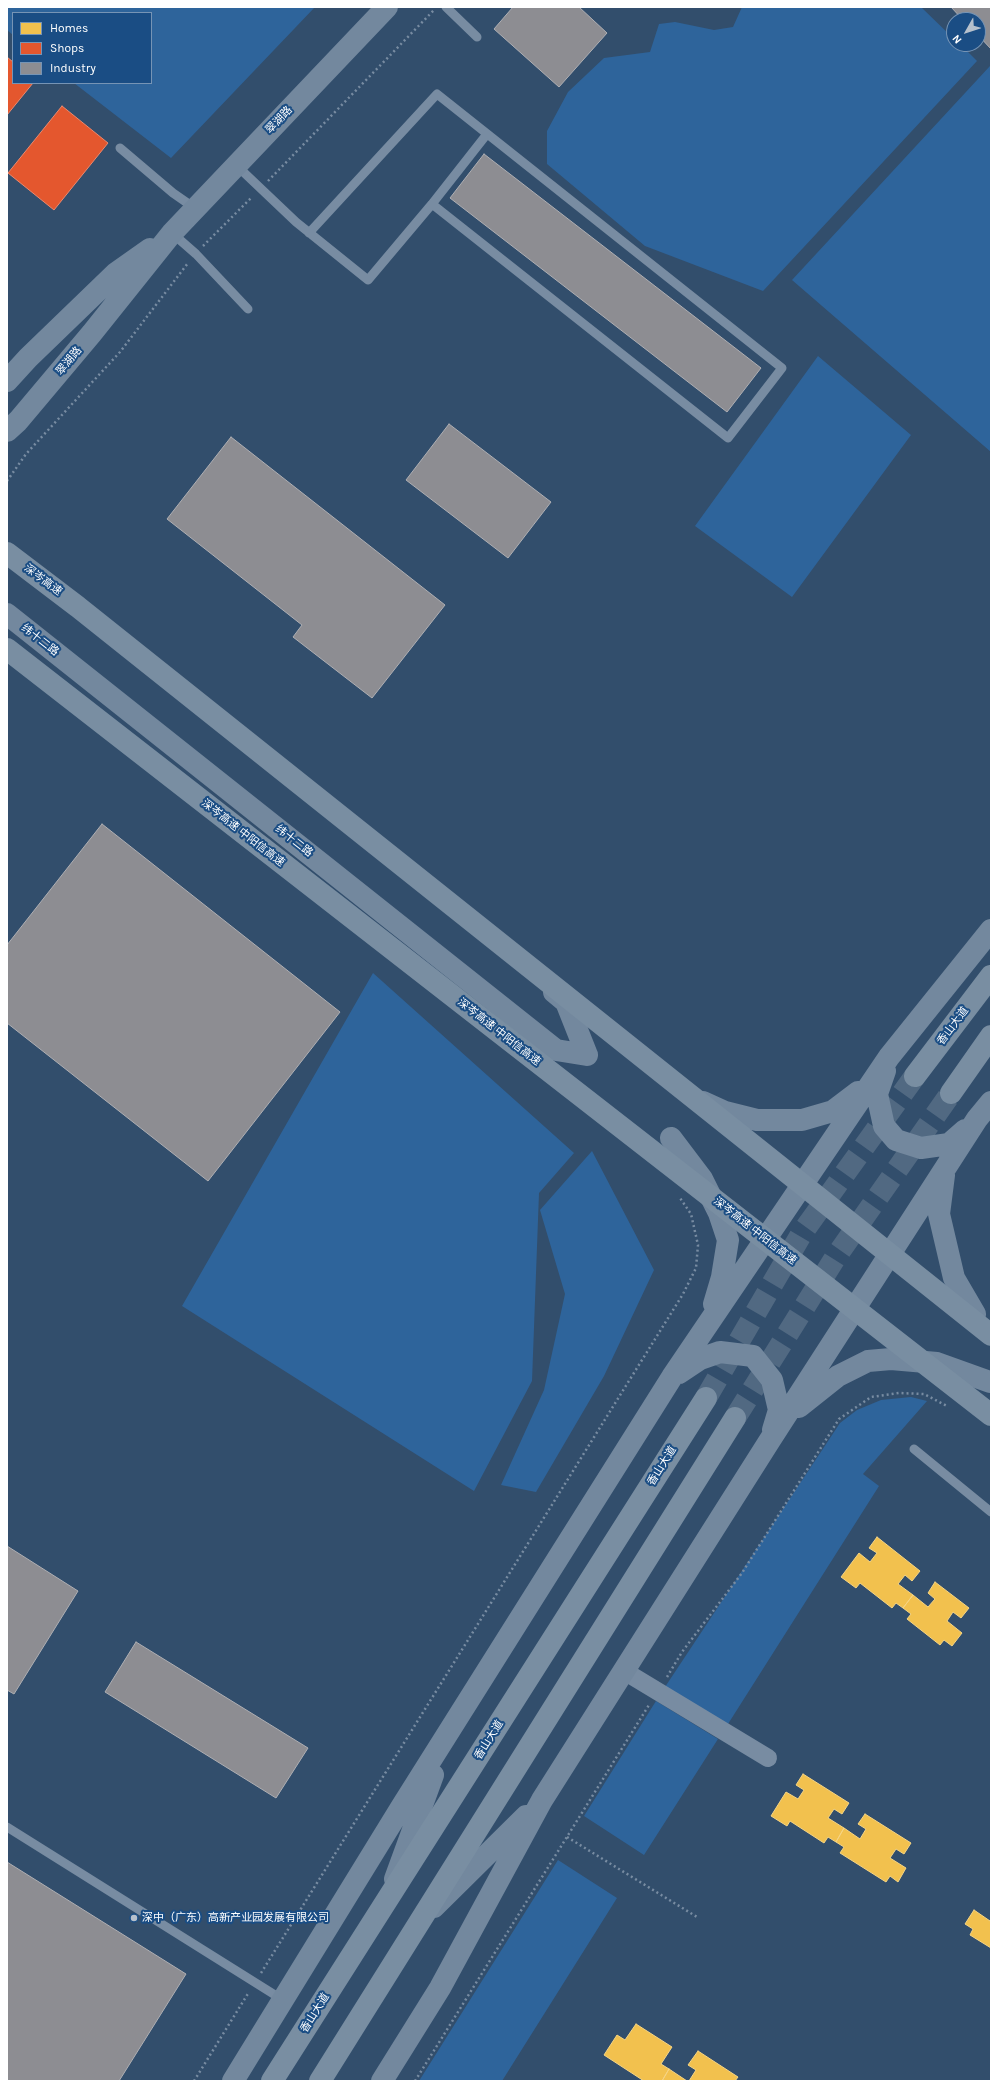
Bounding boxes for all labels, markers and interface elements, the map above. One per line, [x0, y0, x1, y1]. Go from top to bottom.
legend [12, 12, 152, 84]
north arrow [946, 12, 986, 52]
text: Homes [50, 21, 88, 35]
text: N [950, 32, 965, 46]
text: Shops [50, 41, 84, 55]
text: Industry [50, 61, 96, 75]
street label: 翠湖路 [263, 104, 295, 136]
street label: 翠湖路 [53, 344, 85, 378]
street label: 深岑高速 [21, 561, 65, 599]
street label: 纬十二路 [19, 621, 61, 659]
street label: 深岑高速 中阳信高速 [199, 797, 287, 869]
street label: 纬十二路 [273, 822, 315, 860]
street label: 深岑高速 中阳信高速 [455, 996, 543, 1068]
street label: 香山大道 [934, 1004, 972, 1048]
street label: 深岑高速 中阳信高速 [711, 1195, 799, 1267]
street label: 香山大道 [645, 1444, 679, 1488]
street label: 香山大道 [472, 1718, 506, 1762]
place label: 深中（广东）高新产业园发展有限公司 [142, 1911, 329, 1925]
marker: 深中（广东）高新产业园发展有限公司 [129, 1913, 139, 1923]
street label: 香山大道 [298, 1991, 332, 2035]

